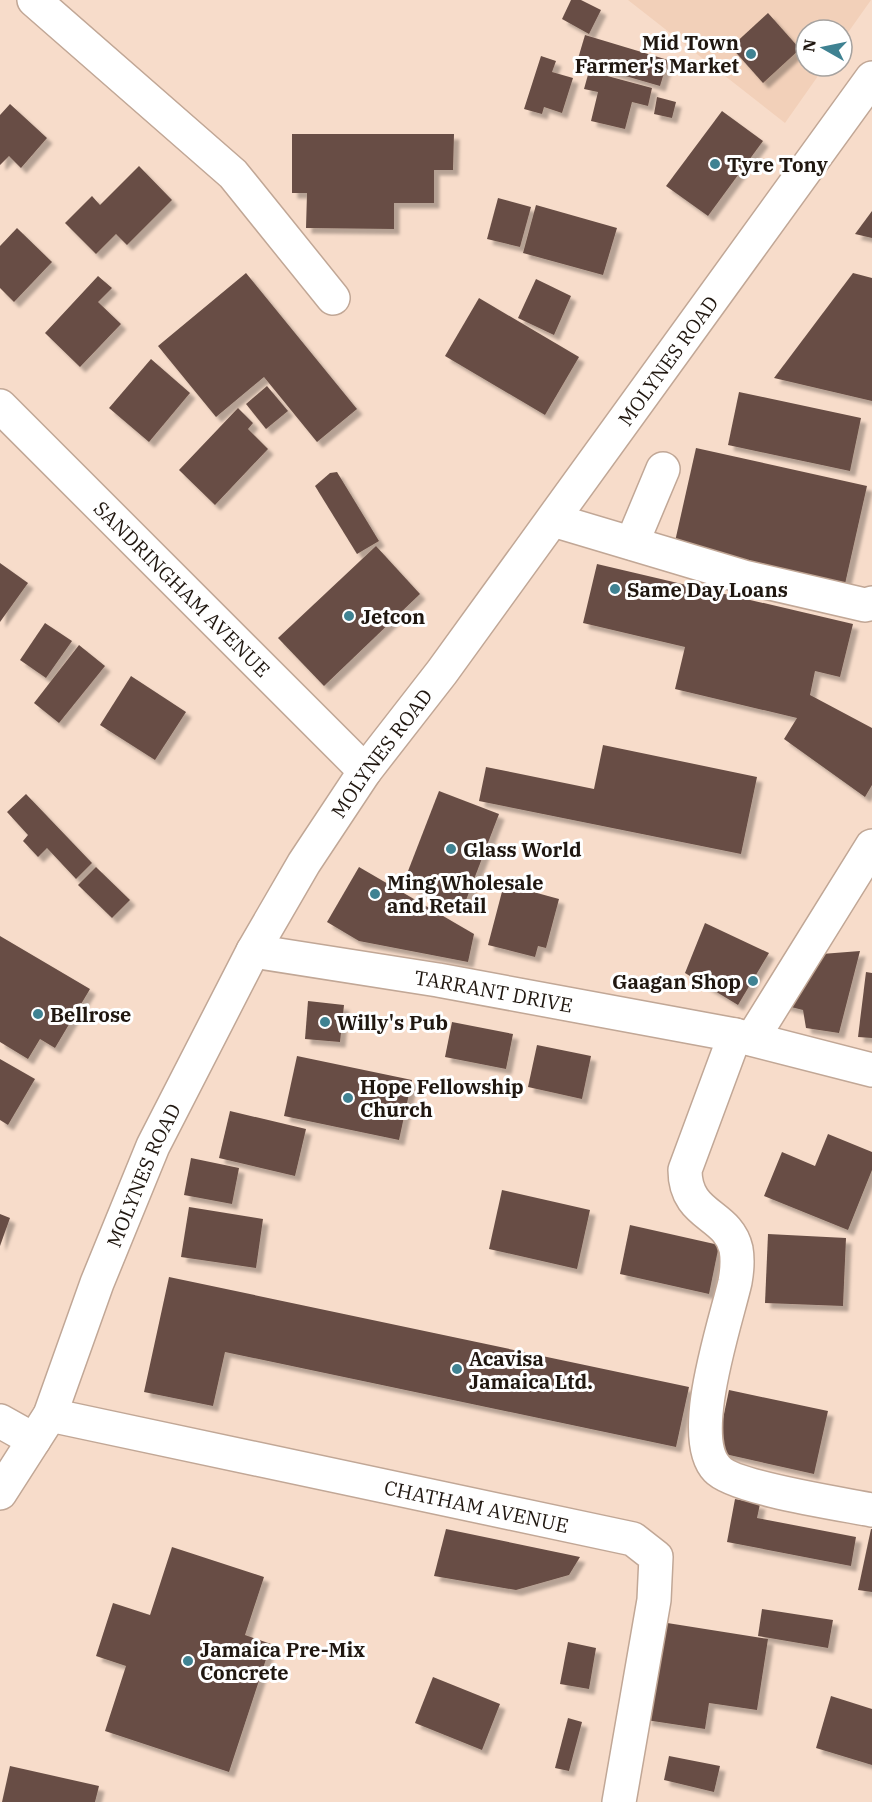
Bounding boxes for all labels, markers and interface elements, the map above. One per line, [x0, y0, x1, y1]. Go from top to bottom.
north arrow [794, 18, 854, 78]
place label: Mid Town Farmer's Market [575, 29, 740, 79]
text: N [798, 38, 820, 53]
marker: Mid Town Farmer's Market [744, 47, 758, 61]
place label: Tyre Tony [727, 151, 829, 178]
marker: Tyre Tony [708, 157, 722, 171]
street label: MOLYNES ROAD [611, 290, 724, 431]
street label: SANDRINGHAM AVENUE [88, 494, 276, 682]
place label: Same Day Loans [627, 576, 788, 603]
marker: Same Day Loans [608, 582, 622, 596]
place label: Jetcon [361, 603, 425, 630]
marker: Jetcon [342, 609, 356, 623]
street label: MOLYNES ROAD [324, 683, 438, 823]
place label: Glass World [463, 836, 582, 863]
marker: Glass World [444, 842, 458, 856]
place label: Ming Wholesale and Retail [387, 869, 544, 919]
marker: Ming Wholesale and Retail [368, 887, 382, 901]
street label: TARRANT DRIVE [413, 963, 575, 1018]
place label: Gaagan Shop [612, 968, 741, 995]
marker: Gaagan Shop [746, 974, 760, 988]
place label: Bellrose [50, 1001, 131, 1028]
marker: Bellrose [31, 1007, 45, 1021]
place label: Willy's Pub [337, 1009, 448, 1036]
marker: Willy's Pub [318, 1015, 332, 1029]
place label: Hope Fellowship Church [360, 1073, 524, 1123]
marker: Hope Fellowship Church [341, 1091, 355, 1105]
street label: MOLYNES ROAD [100, 1098, 186, 1251]
place label: Acavisa Jamaica Ltd. [469, 1345, 593, 1395]
marker: Acavisa Jamaica Ltd. [450, 1362, 464, 1376]
street label: CHATHAM AVENUE [382, 1473, 571, 1538]
place label: Jamaica Pre-Mix Concrete [200, 1636, 365, 1686]
marker: Jamaica Pre-Mix Concrete [181, 1654, 195, 1668]

